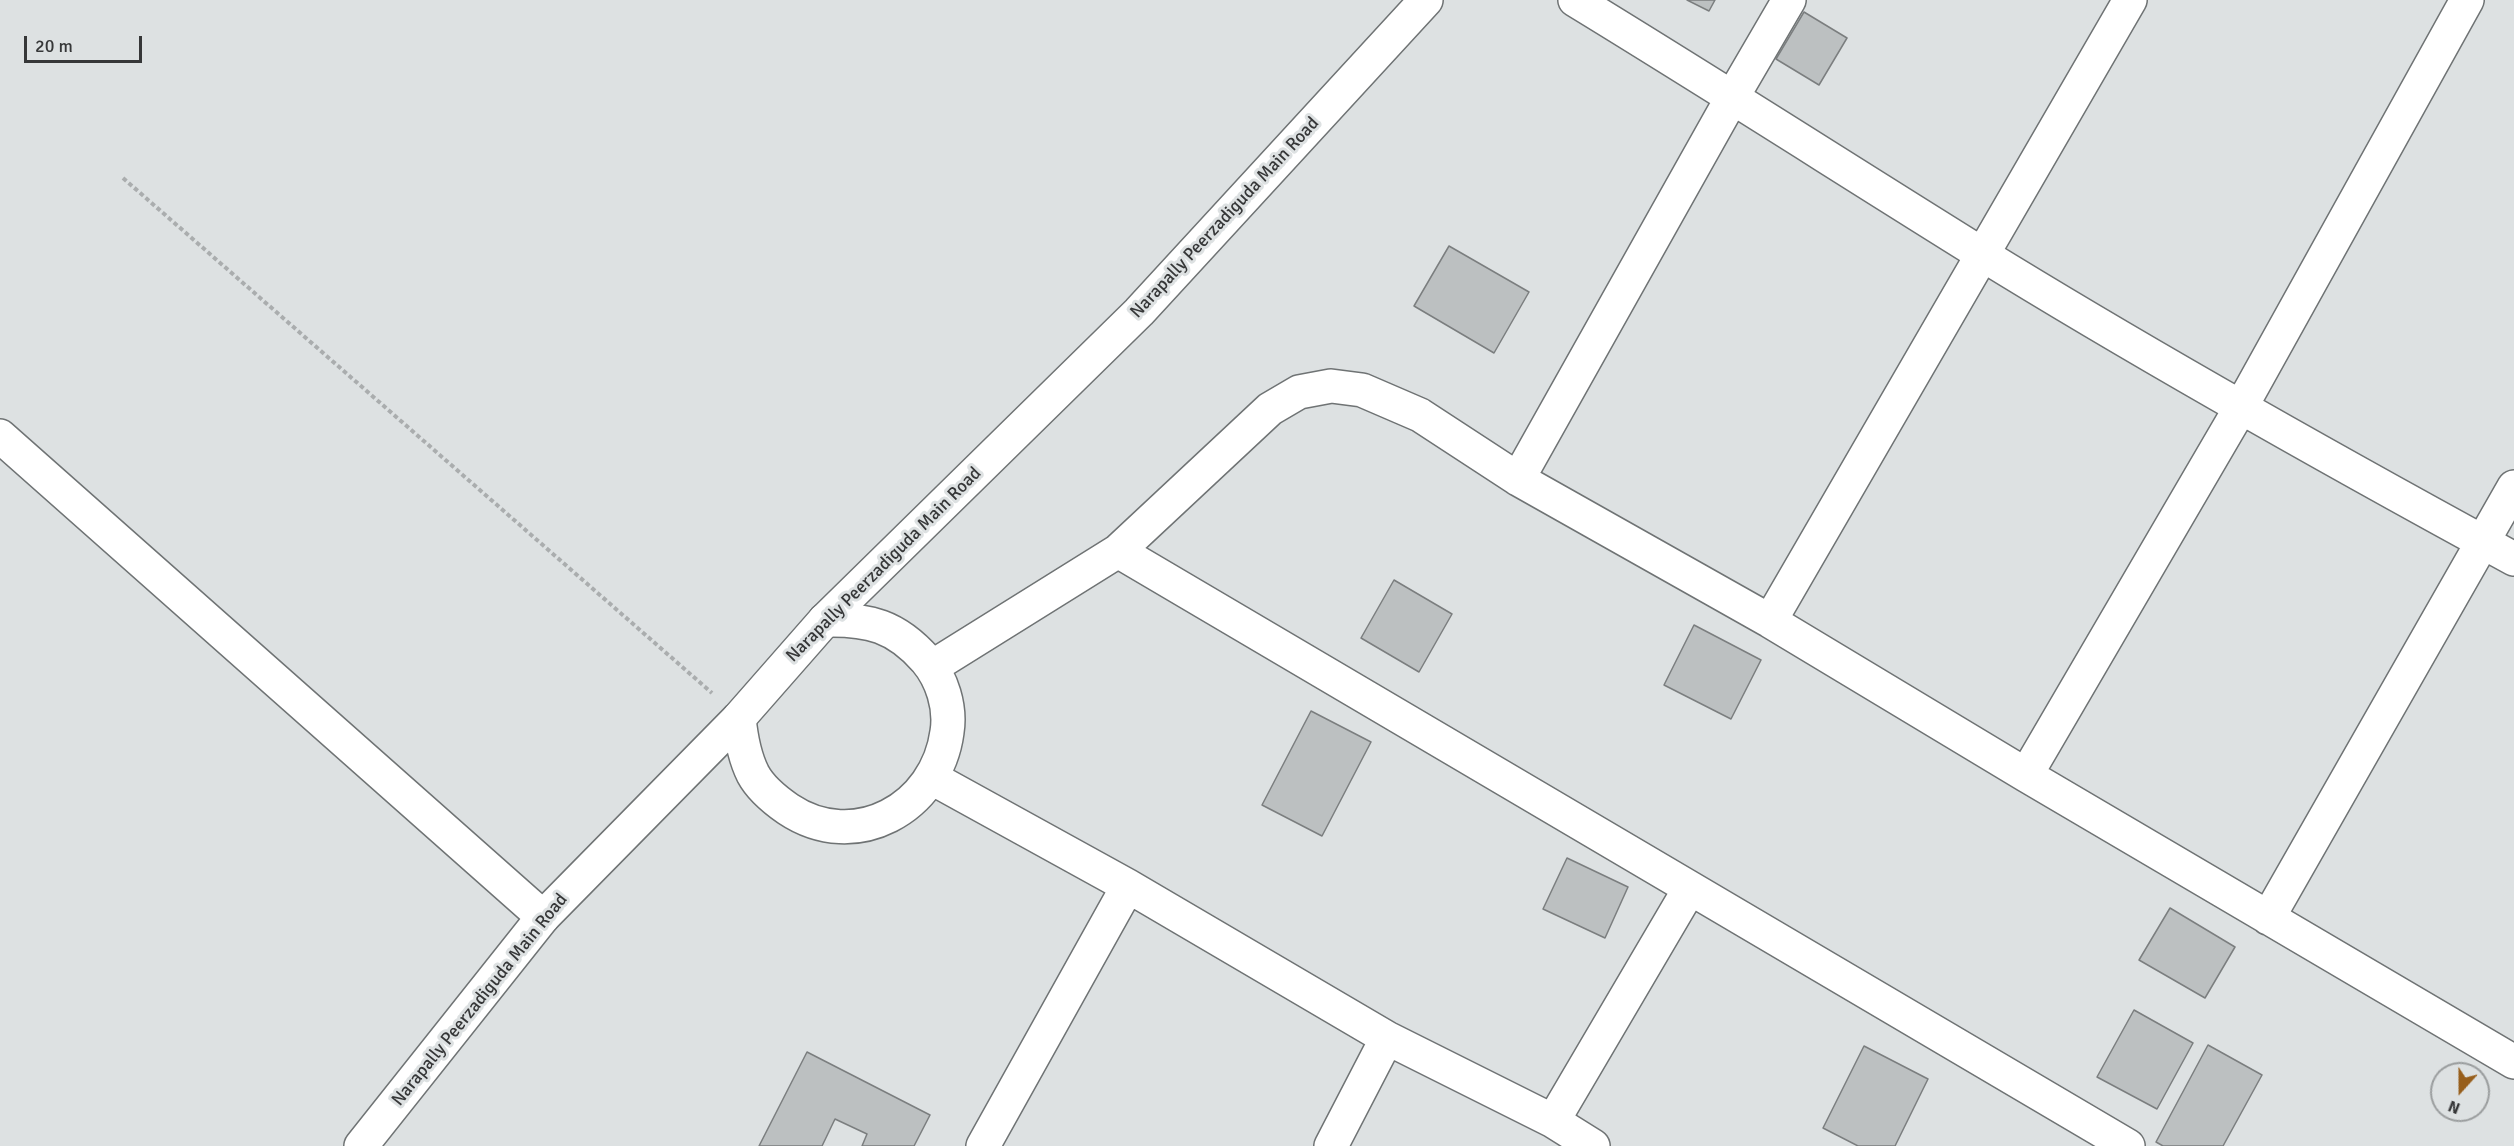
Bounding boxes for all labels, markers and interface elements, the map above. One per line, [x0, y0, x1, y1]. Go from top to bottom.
scale bar [27, 24, 146, 62]
text: 20 m [35, 35, 73, 57]
street label: Narapally Peerzadiguda Main Road [1126, 113, 1324, 323]
street label: Narapally Peerzadiguda Main Road [782, 463, 986, 667]
street label: Narapally Peerzadiguda Main Road [388, 889, 572, 1111]
north arrow [2430, 1062, 2490, 1122]
text: N [2445, 1096, 2463, 1118]

